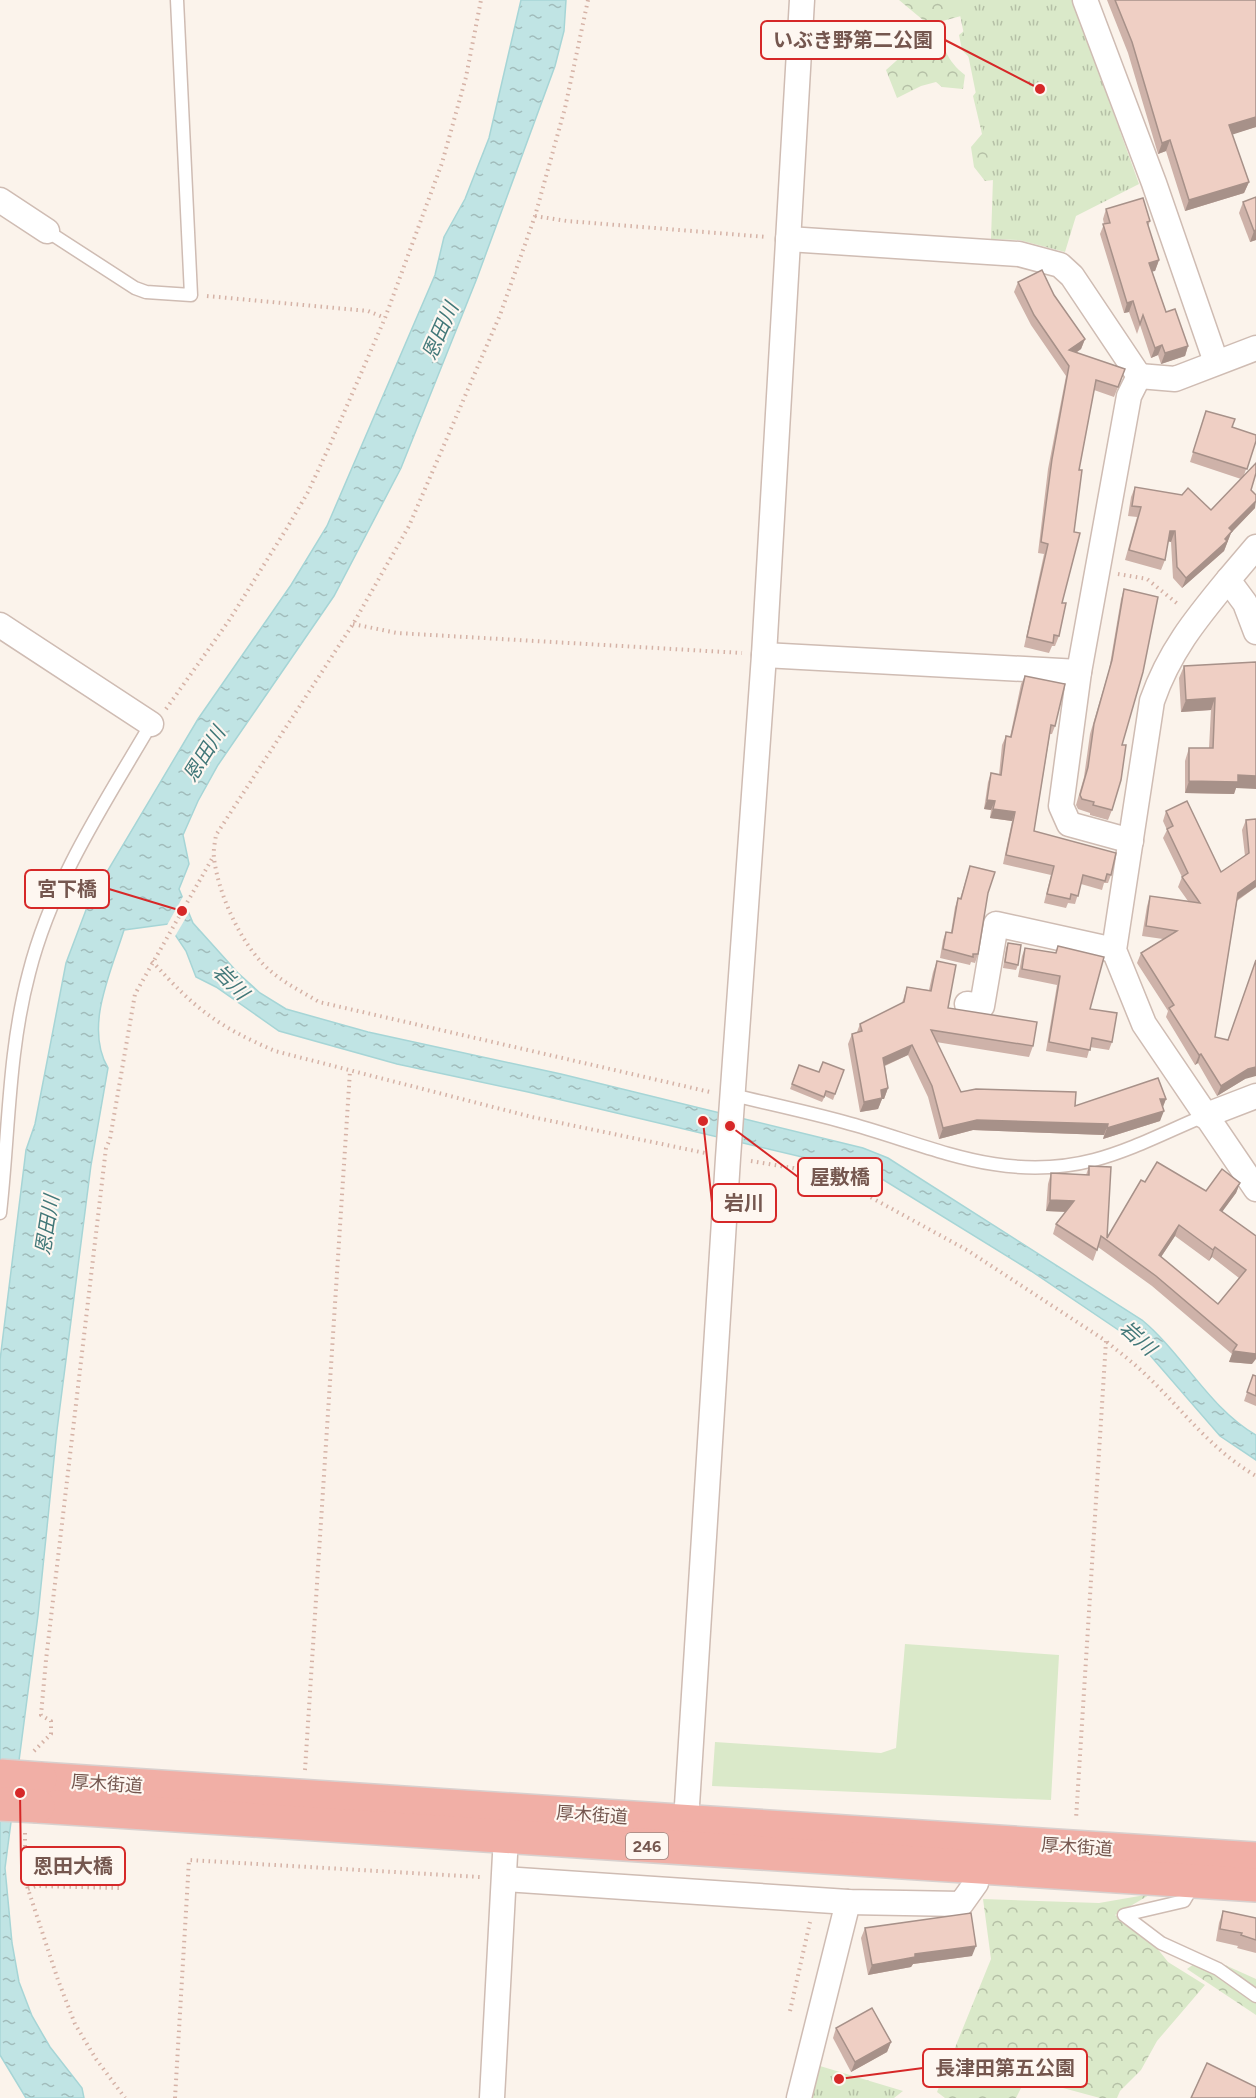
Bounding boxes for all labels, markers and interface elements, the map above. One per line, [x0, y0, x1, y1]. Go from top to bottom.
callout: いぶき野第二公園 [761, 21, 945, 59]
text: いぶき野第二公園 [773, 28, 933, 52]
water label: 恩田川 [417, 297, 464, 363]
water label: 恩田川 [178, 721, 231, 786]
callout: 宮下橋 [25, 870, 109, 908]
text: 宮下橋 [37, 877, 97, 901]
water label: 岩川 [208, 959, 255, 1006]
callout: 屋敷橋 [798, 1158, 882, 1196]
text: 屋敷橋 [810, 1165, 870, 1189]
callout: 岩川 [712, 1184, 776, 1222]
text: 岩川 [724, 1191, 764, 1215]
water label: 恩田川 [30, 1192, 64, 1257]
water label: 岩川 [1115, 1316, 1162, 1362]
street label: 厚木街道 [70, 1771, 144, 1797]
street label: 厚木街道 [555, 1802, 629, 1828]
road number: 246 [626, 1833, 668, 1859]
street label: 厚木街道 [1040, 1834, 1114, 1860]
callout: 恩田大橋 [21, 1847, 125, 1885]
text: 恩田大橋 [33, 1854, 113, 1878]
callout: 長津田第五公園 [923, 2049, 1087, 2087]
text: 長津田第五公園 [935, 2056, 1075, 2080]

